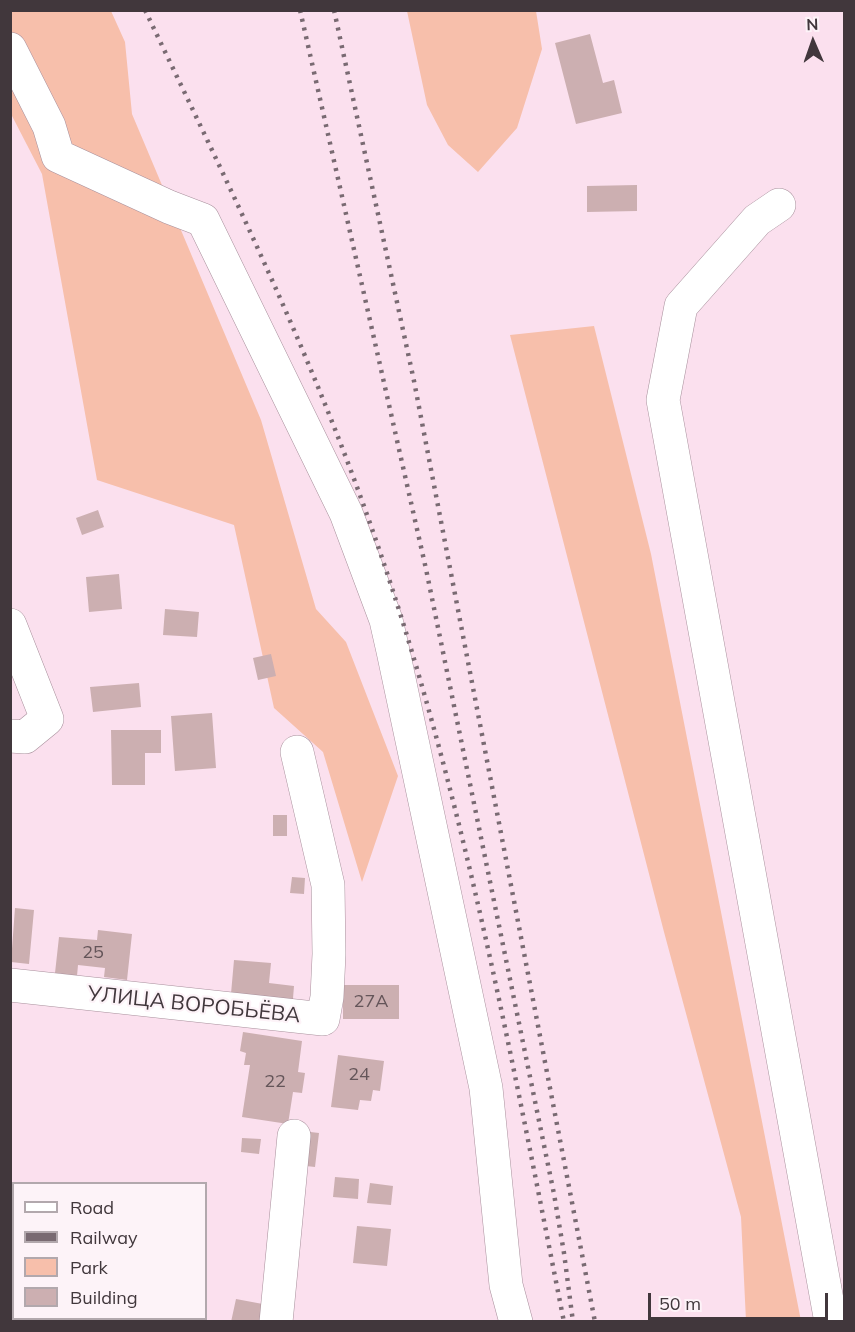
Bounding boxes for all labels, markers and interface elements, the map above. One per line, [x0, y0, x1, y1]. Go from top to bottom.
north arrow [783, 12, 843, 72]
text: N [806, 14, 819, 34]
house number: 25 [82, 942, 104, 964]
street label: УЛИЦА ВОРОБЬЁВА [86, 981, 302, 1029]
house number: 27А [354, 991, 388, 1013]
house number: 24 [348, 1064, 370, 1086]
house number: 22 [264, 1071, 286, 1093]
legend [12, 1182, 207, 1320]
text: Road [70, 1196, 114, 1219]
text: Railway [70, 1226, 138, 1249]
text: Park [70, 1256, 108, 1279]
scale bar [651, 1281, 831, 1319]
text: Building [70, 1286, 138, 1309]
text: 50 m [659, 1292, 701, 1315]

